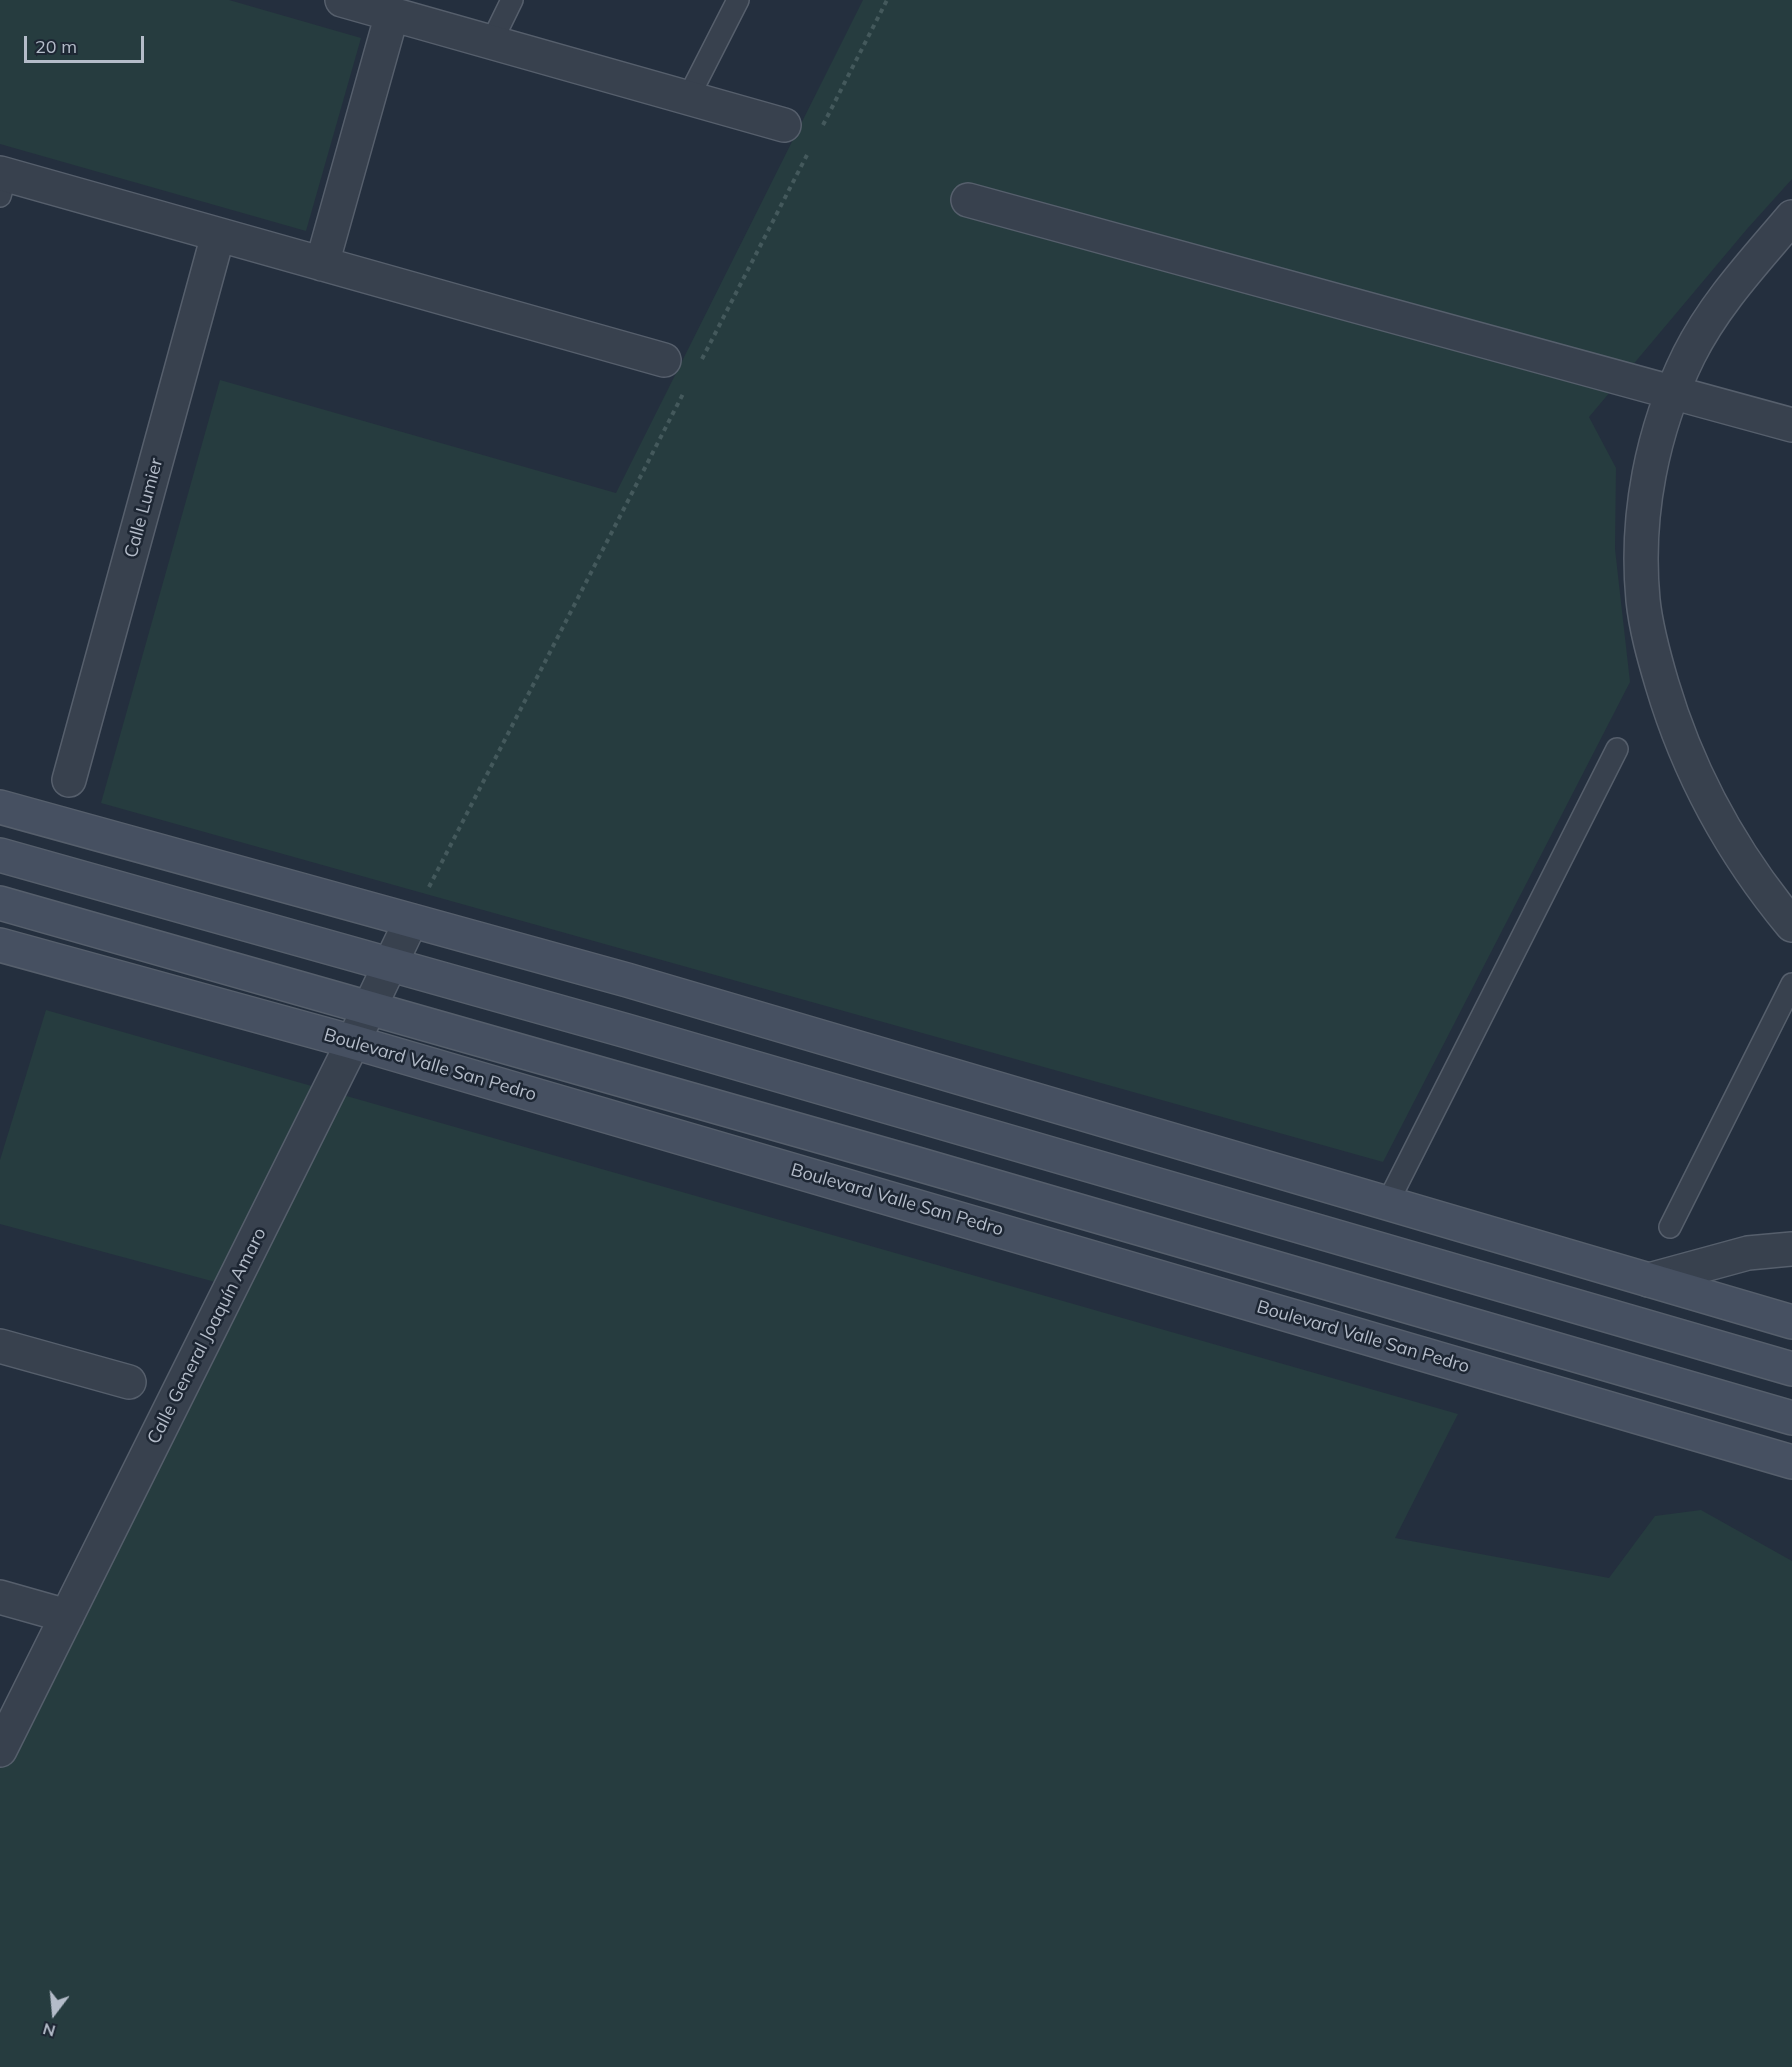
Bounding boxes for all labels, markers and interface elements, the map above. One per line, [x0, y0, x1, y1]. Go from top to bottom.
scale bar [27, 24, 147, 62]
text: 20 m [35, 35, 77, 58]
street label: Calle Lumier [120, 456, 168, 560]
street label: Boulevard Valle San Pedro [321, 1024, 539, 1106]
street label: Boulevard Valle San Pedro [788, 1159, 1006, 1241]
street label: Calle General Joaquín Amaro [143, 1224, 271, 1448]
street label: Boulevard Valle San Pedro [1254, 1296, 1472, 1378]
north arrow [24, 1983, 84, 2043]
text: N [40, 2019, 58, 2042]

